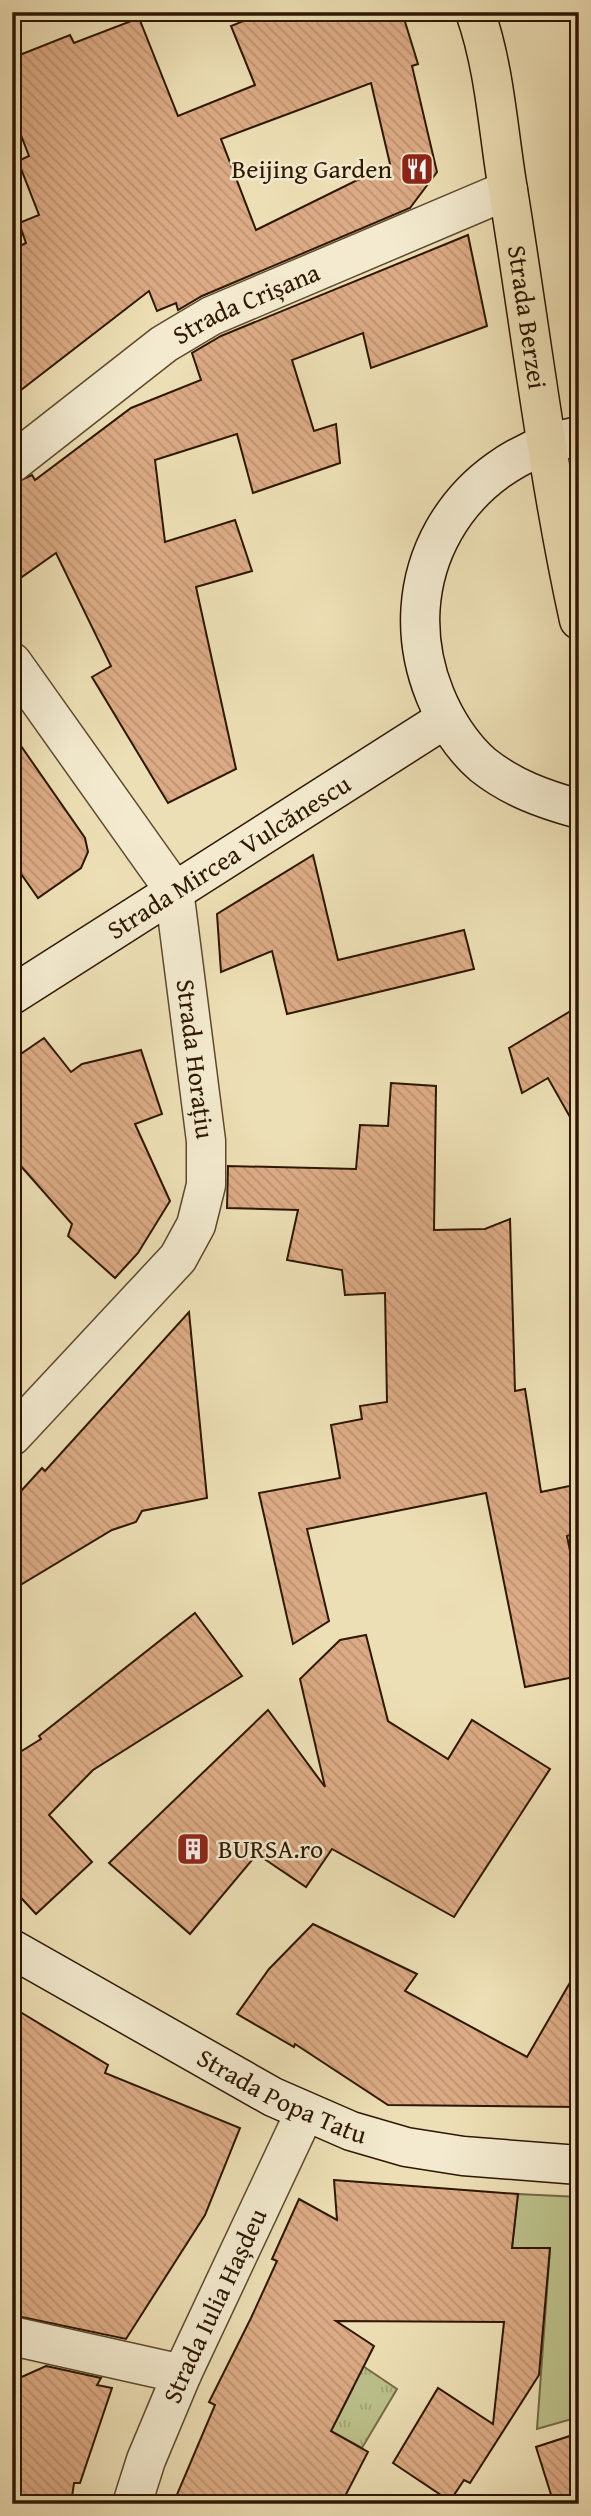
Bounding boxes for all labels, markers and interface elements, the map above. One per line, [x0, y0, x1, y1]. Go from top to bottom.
place label: Beijing Garden [231, 149, 392, 188]
restaurant icon: Beijing Garden [398, 150, 436, 188]
street label: Strada Berzei [498, 242, 558, 392]
street label: Strada Crișana [165, 252, 326, 354]
street label: Strada Mircea Vulcănescu [99, 764, 358, 949]
street label: Strada Horațiu [167, 977, 226, 1141]
place label: BURSA.ro [218, 1829, 323, 1868]
building icon: BURSA.ro [174, 1830, 212, 1868]
street label: Strada Popa Tatu [190, 2038, 371, 2154]
street label: Strada Iulia Hașdeu [152, 2201, 276, 2409]

